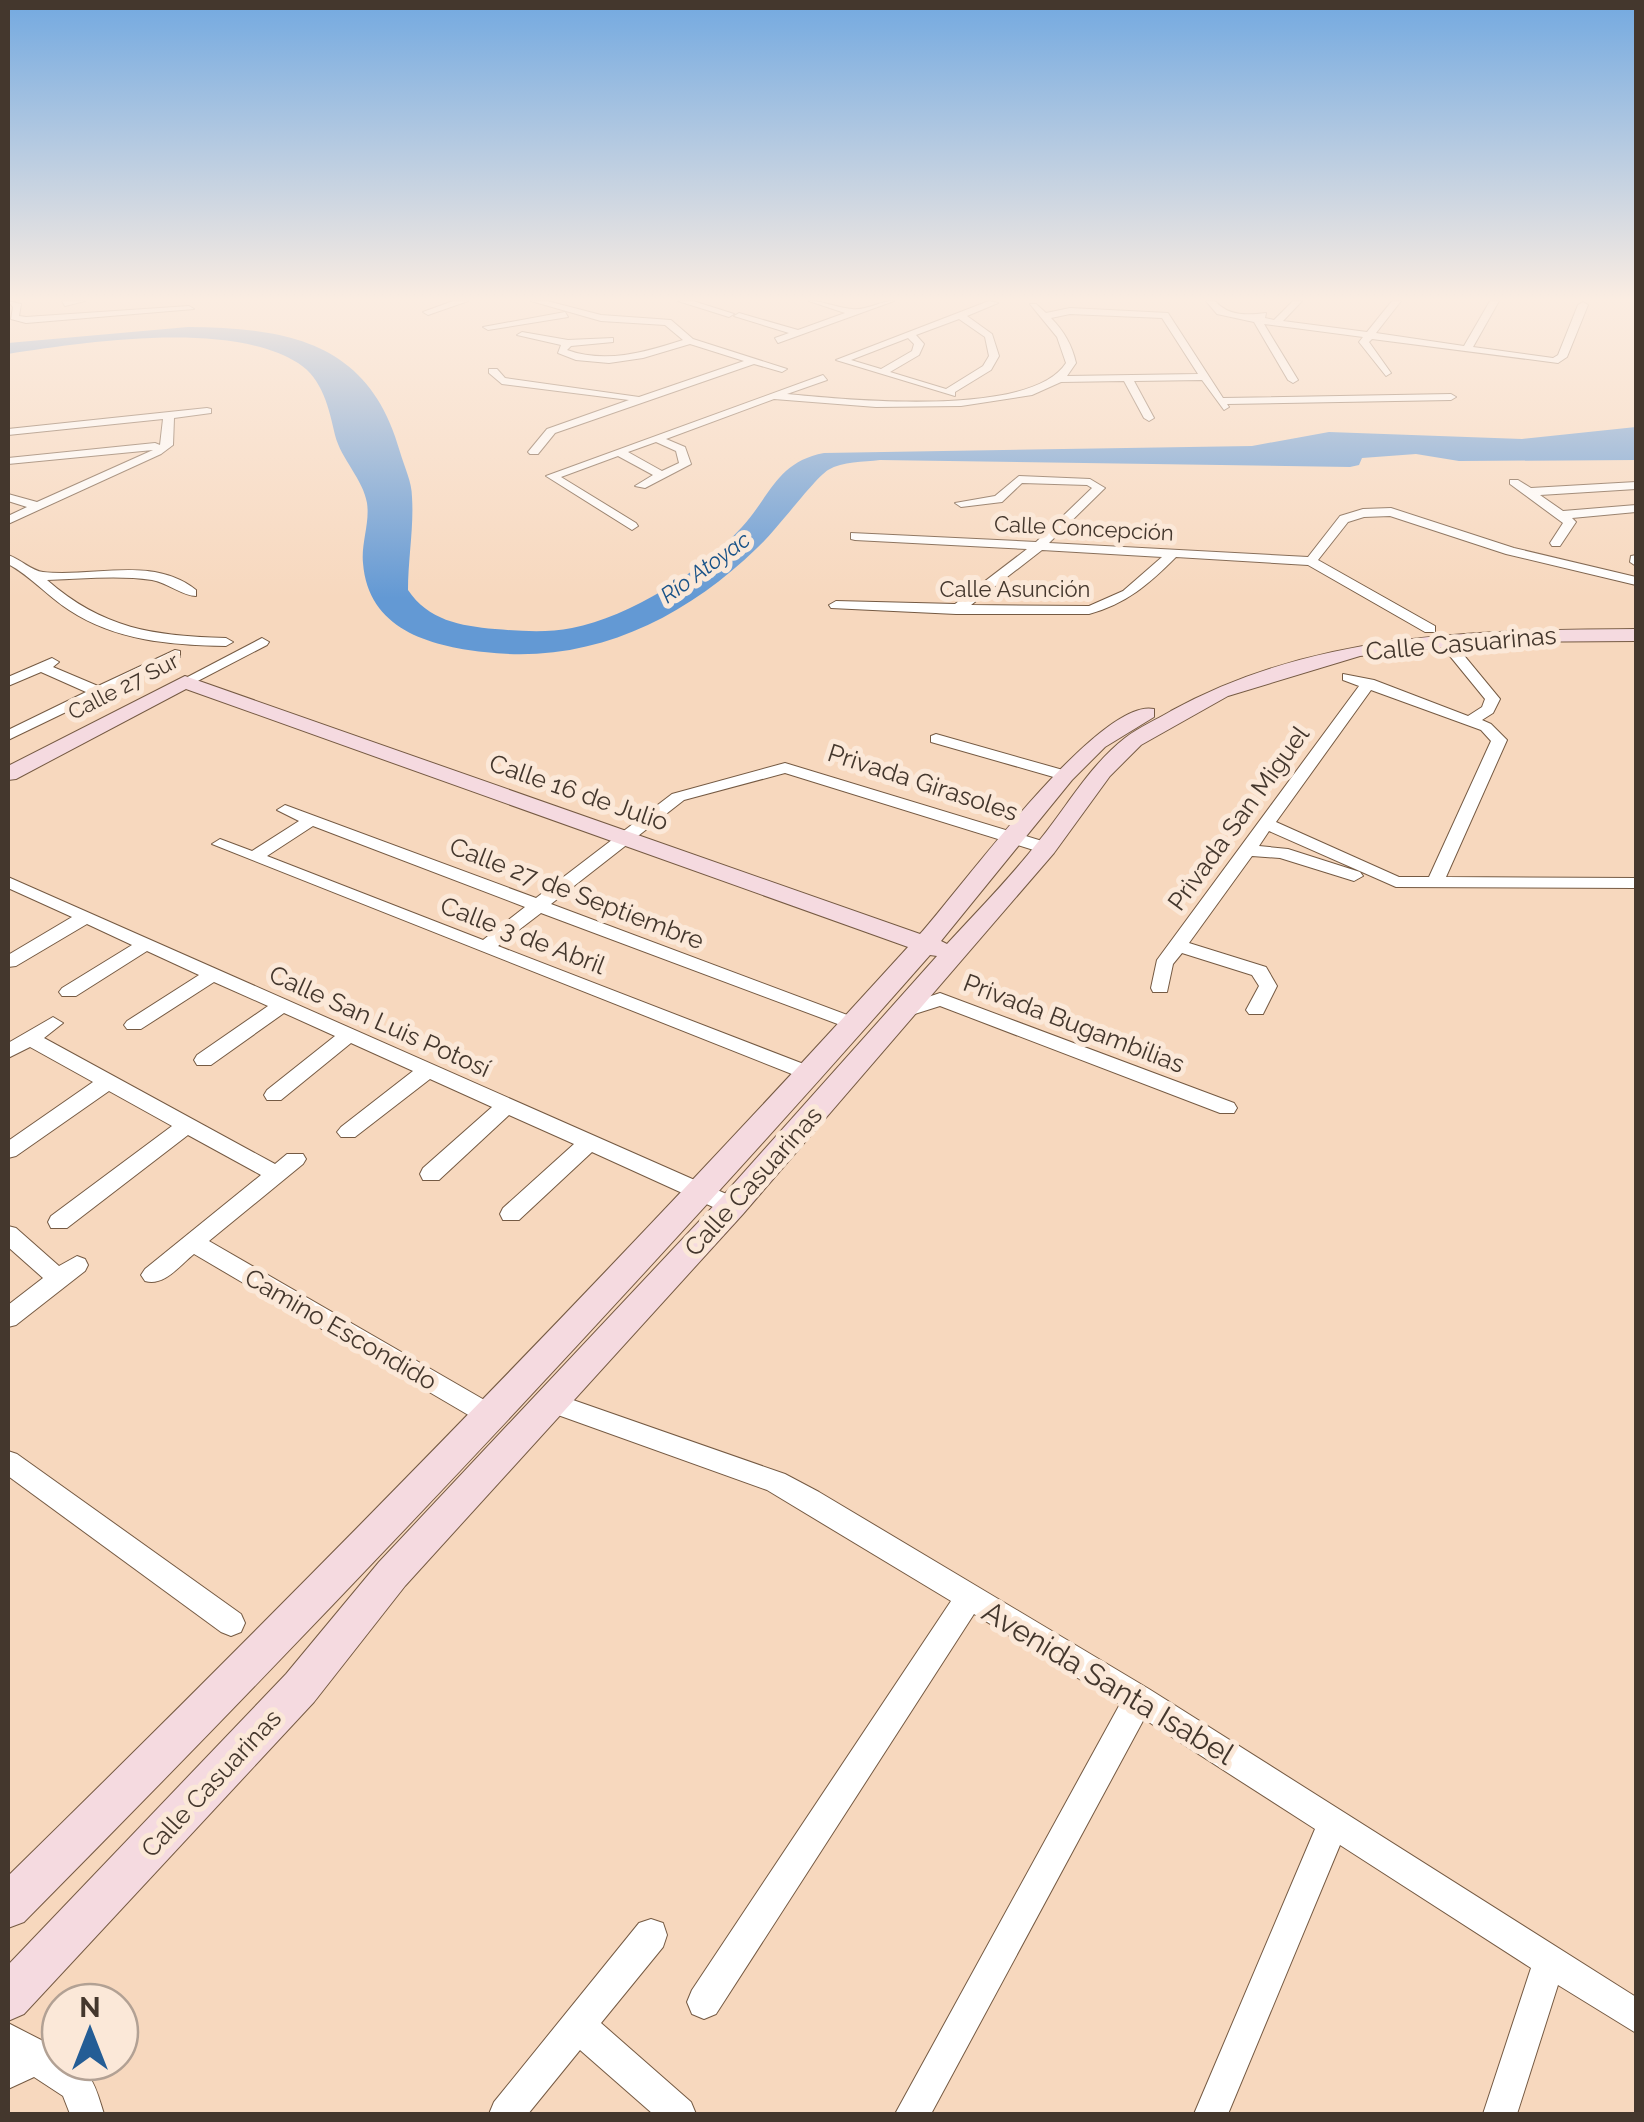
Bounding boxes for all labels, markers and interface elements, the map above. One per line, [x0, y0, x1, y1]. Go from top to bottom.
street label: Calle Concepción [994, 510, 1174, 546]
water label: Río Atoyac [655, 526, 755, 608]
street label: Calle Asunción [940, 576, 1090, 602]
street label: Calle Casuarinas [1364, 620, 1558, 666]
street label: Calle 27 Sur [63, 647, 183, 725]
street label: Privada San Miguel [1161, 720, 1315, 916]
street label: Privada Girasoles [824, 737, 1022, 827]
street label: Calle 16 de Julio [486, 747, 672, 837]
street label: Calle 27 de Septiembre [446, 831, 708, 955]
street label: Calle 3 de Abril [436, 890, 610, 980]
street label: Calle San Luis Potosí [265, 959, 496, 1084]
street label: Privada Bugambilias [959, 967, 1189, 1079]
street label: Calle Casuarinas [678, 1100, 828, 1262]
street label: Camino Escondido [240, 1262, 442, 1396]
street label: Avenida Santa Isabel [976, 1594, 1241, 1772]
street label: Calle Casuarinas [135, 1703, 287, 1863]
north arrow [40, 1982, 140, 2082]
text: N [79, 1991, 101, 2024]

